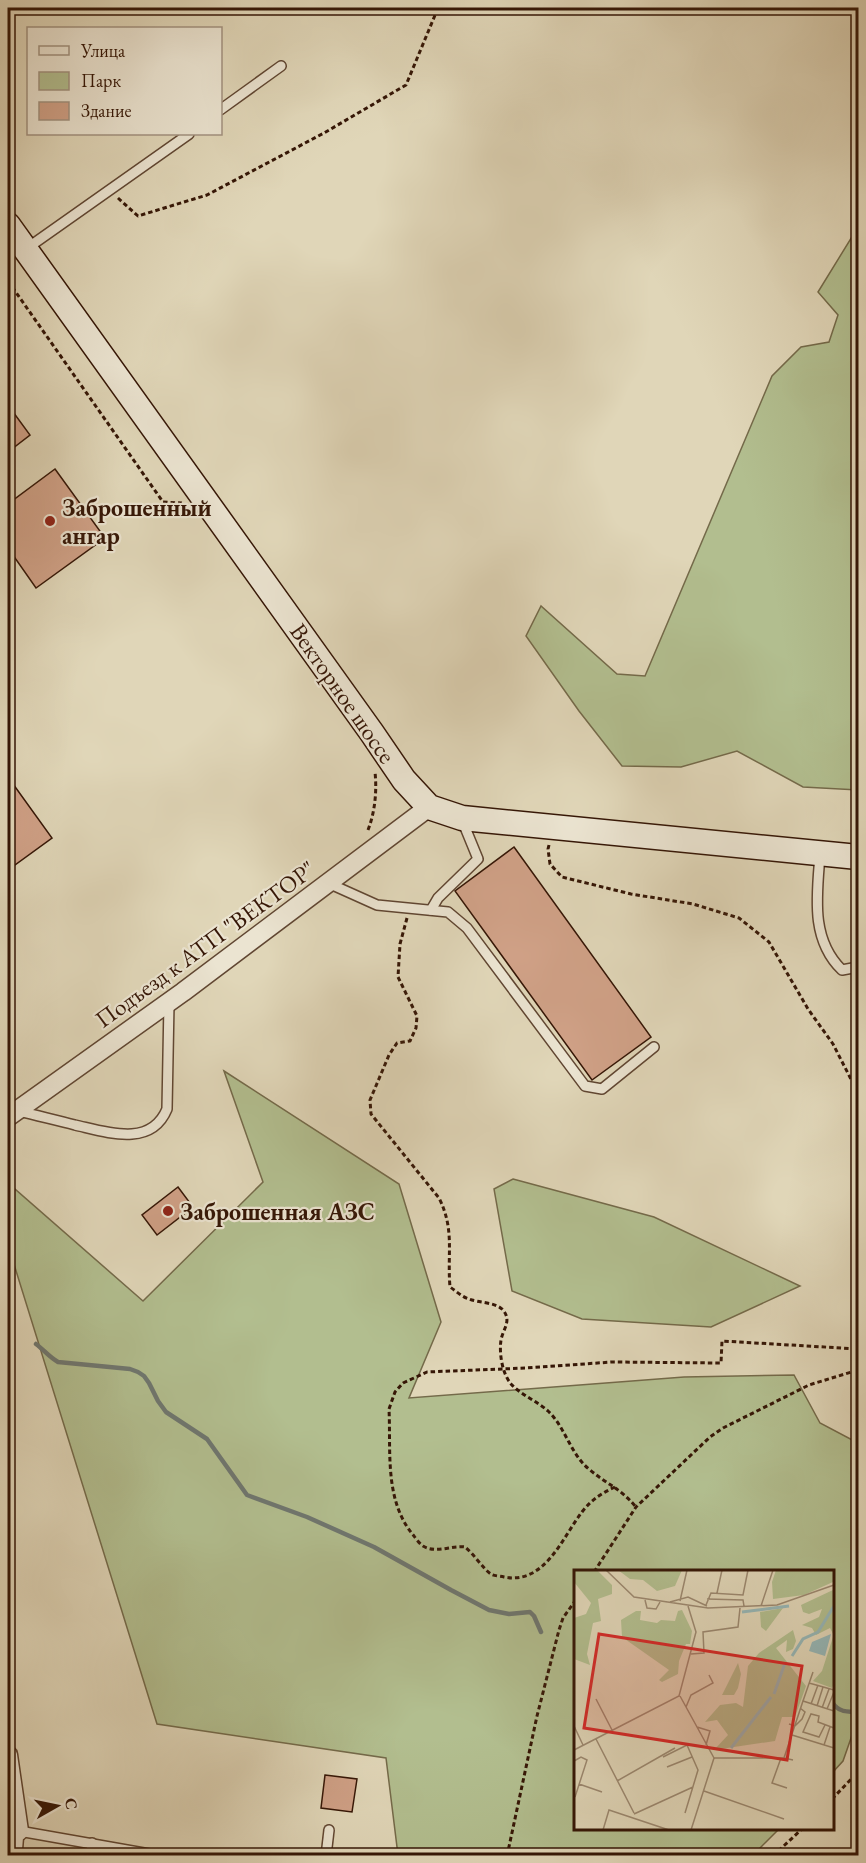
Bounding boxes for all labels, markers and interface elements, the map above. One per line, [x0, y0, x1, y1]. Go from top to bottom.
legend [27, 27, 222, 135]
text: Улица [80, 39, 126, 62]
text: Парк [81, 69, 121, 92]
text: Здание [81, 99, 131, 122]
place label: Заброшенный ангар [62, 492, 212, 551]
marker: Заброшенный ангар [43, 514, 57, 528]
street label: Векторное шоссе [283, 617, 403, 769]
street label: Подъезд к АТП "ВЕКТОР" [89, 854, 321, 1034]
place label: Заброшенная АЗС [180, 1196, 375, 1227]
marker: Заброшенная АЗС [161, 1204, 175, 1218]
inset map [574, 1570, 833, 1830]
north arrow [27, 1776, 87, 1836]
text: С [60, 1796, 83, 1811]

